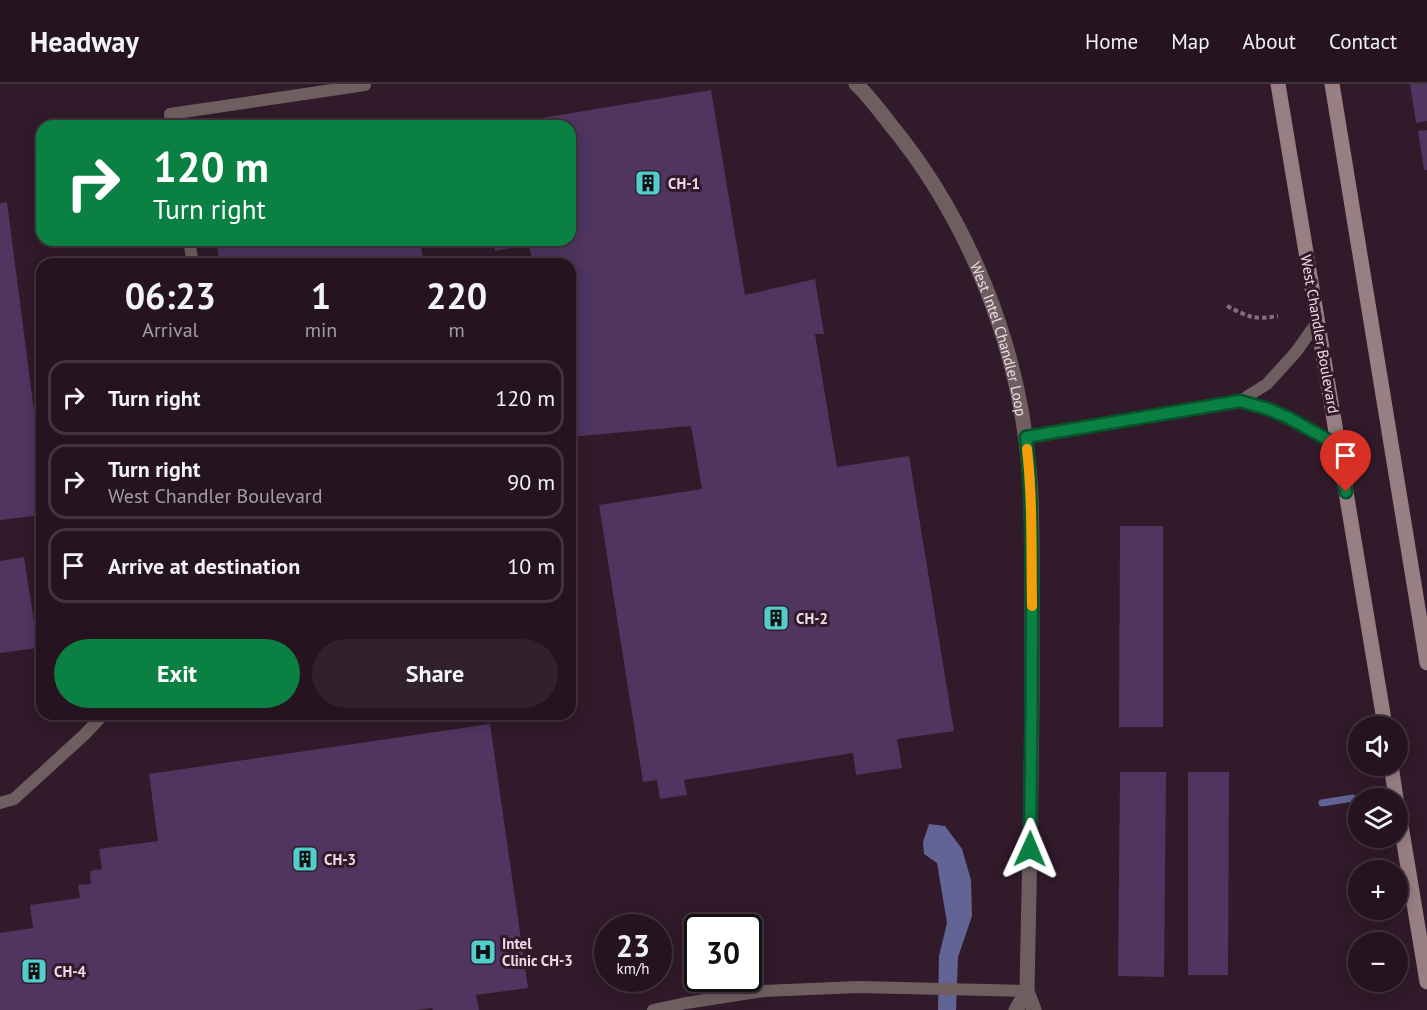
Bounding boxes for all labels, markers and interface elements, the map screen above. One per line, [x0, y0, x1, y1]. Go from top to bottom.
text: Headway [30, 23, 139, 60]
text: Home [1085, 28, 1138, 55]
text: Map [1171, 28, 1210, 55]
text: About [1243, 28, 1296, 55]
text: Contact [1329, 28, 1397, 55]
text: 120 m [153, 139, 269, 194]
icon: right [54, 144, 132, 222]
building icon: CH-1 [633, 168, 663, 198]
place label: CH-1 [668, 174, 700, 193]
text: Turn right [153, 192, 266, 226]
street label: West Chandler Boulevard [1297, 253, 1343, 415]
street label: West Intel Chandler Loop [966, 258, 1032, 418]
text: 06:23 [125, 272, 216, 319]
text: 1 [311, 272, 331, 319]
text: 220 [426, 272, 487, 319]
text: Arrival [142, 317, 198, 343]
text: min [305, 317, 337, 343]
text: m [449, 317, 465, 343]
icon: right [57, 381, 90, 414]
text: Turn right [108, 384, 200, 412]
text: 120 m [495, 384, 555, 412]
pin [1320, 430, 1371, 492]
icon: arrive [1329, 439, 1362, 472]
text: Turn right [108, 455, 200, 483]
icon: right [57, 465, 90, 498]
text: 90 m [507, 468, 555, 496]
text: West Chandler Boulevard [108, 483, 322, 509]
icon: arrive [57, 549, 90, 582]
text: Arrive at destination [108, 552, 300, 580]
text: 10 m [507, 552, 555, 580]
building icon: CH-2 [761, 603, 791, 633]
place label: CH-2 [796, 609, 828, 628]
button: Exit [54, 639, 300, 708]
button: Share [312, 639, 558, 708]
map controls [1348, 716, 1408, 992]
button: sound [1348, 716, 1408, 776]
button: layers [1348, 788, 1408, 848]
position arrow [998, 817, 1062, 881]
building icon: CH-3 [290, 844, 320, 874]
place label: CH-3 [324, 850, 356, 869]
button: + [1348, 860, 1408, 920]
speed limit sign: 30 [684, 914, 762, 992]
text: 23 [616, 926, 650, 965]
button: − [1348, 932, 1408, 992]
place label: Intel Clinic CH-3 [502, 934, 573, 970]
hospital icon: Intel Clinic CH-3 [468, 937, 498, 967]
building icon: CH-4 [19, 956, 49, 986]
text: km/h [617, 959, 649, 978]
place label: CH-4 [54, 962, 87, 981]

